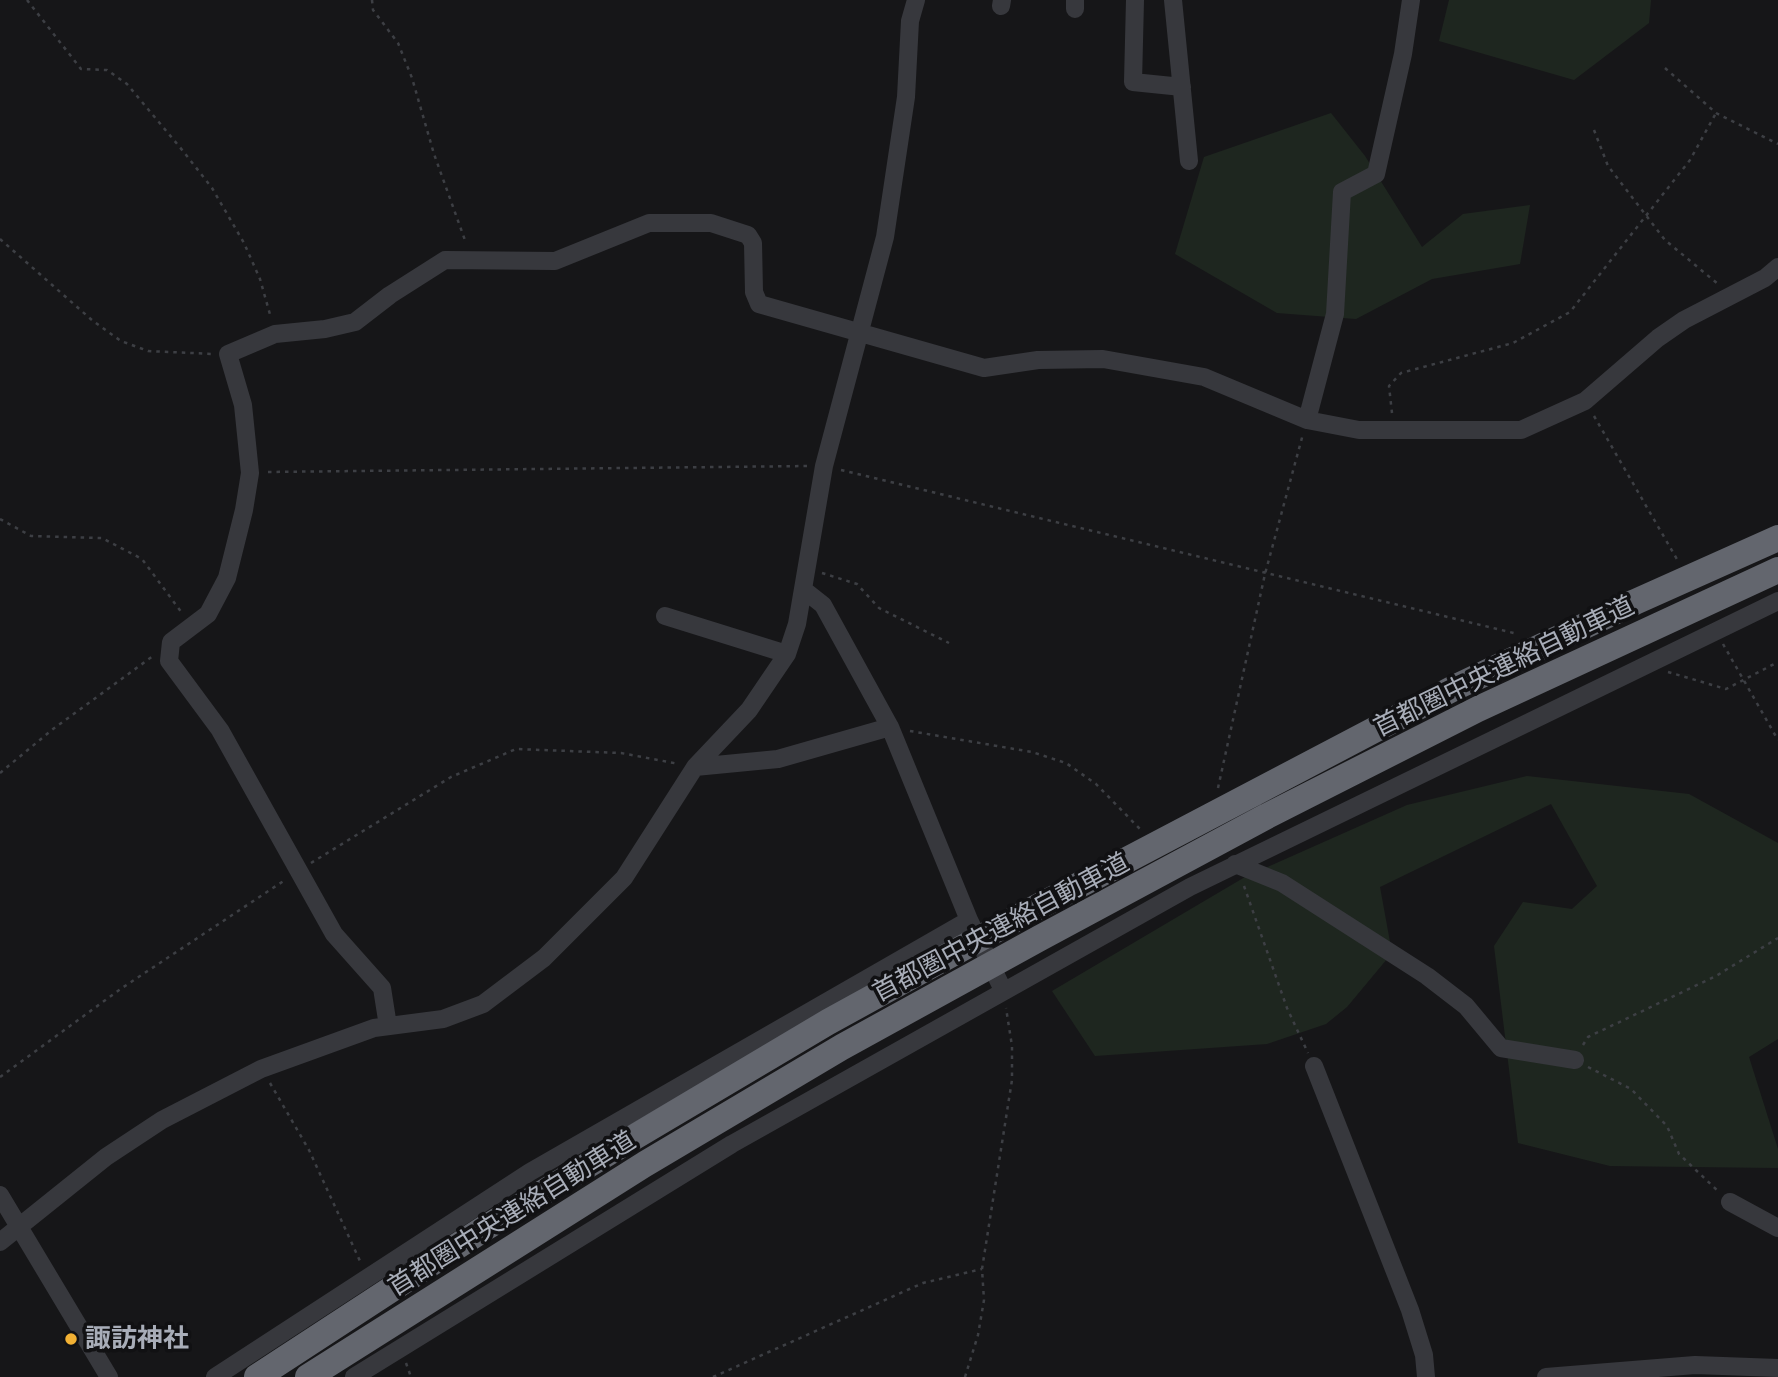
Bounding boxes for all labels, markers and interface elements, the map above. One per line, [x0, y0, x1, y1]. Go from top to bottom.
street label: 首都圏中央連絡自動車道 [1369, 590, 1639, 744]
street label: 首都圏中央連絡自動車道 [867, 847, 1135, 1009]
street label: 首都圏中央連絡自動車道 [382, 1125, 642, 1303]
place label: 諏訪神社 [85, 1323, 189, 1355]
marker: 諏訪神社 [63, 1331, 79, 1347]

